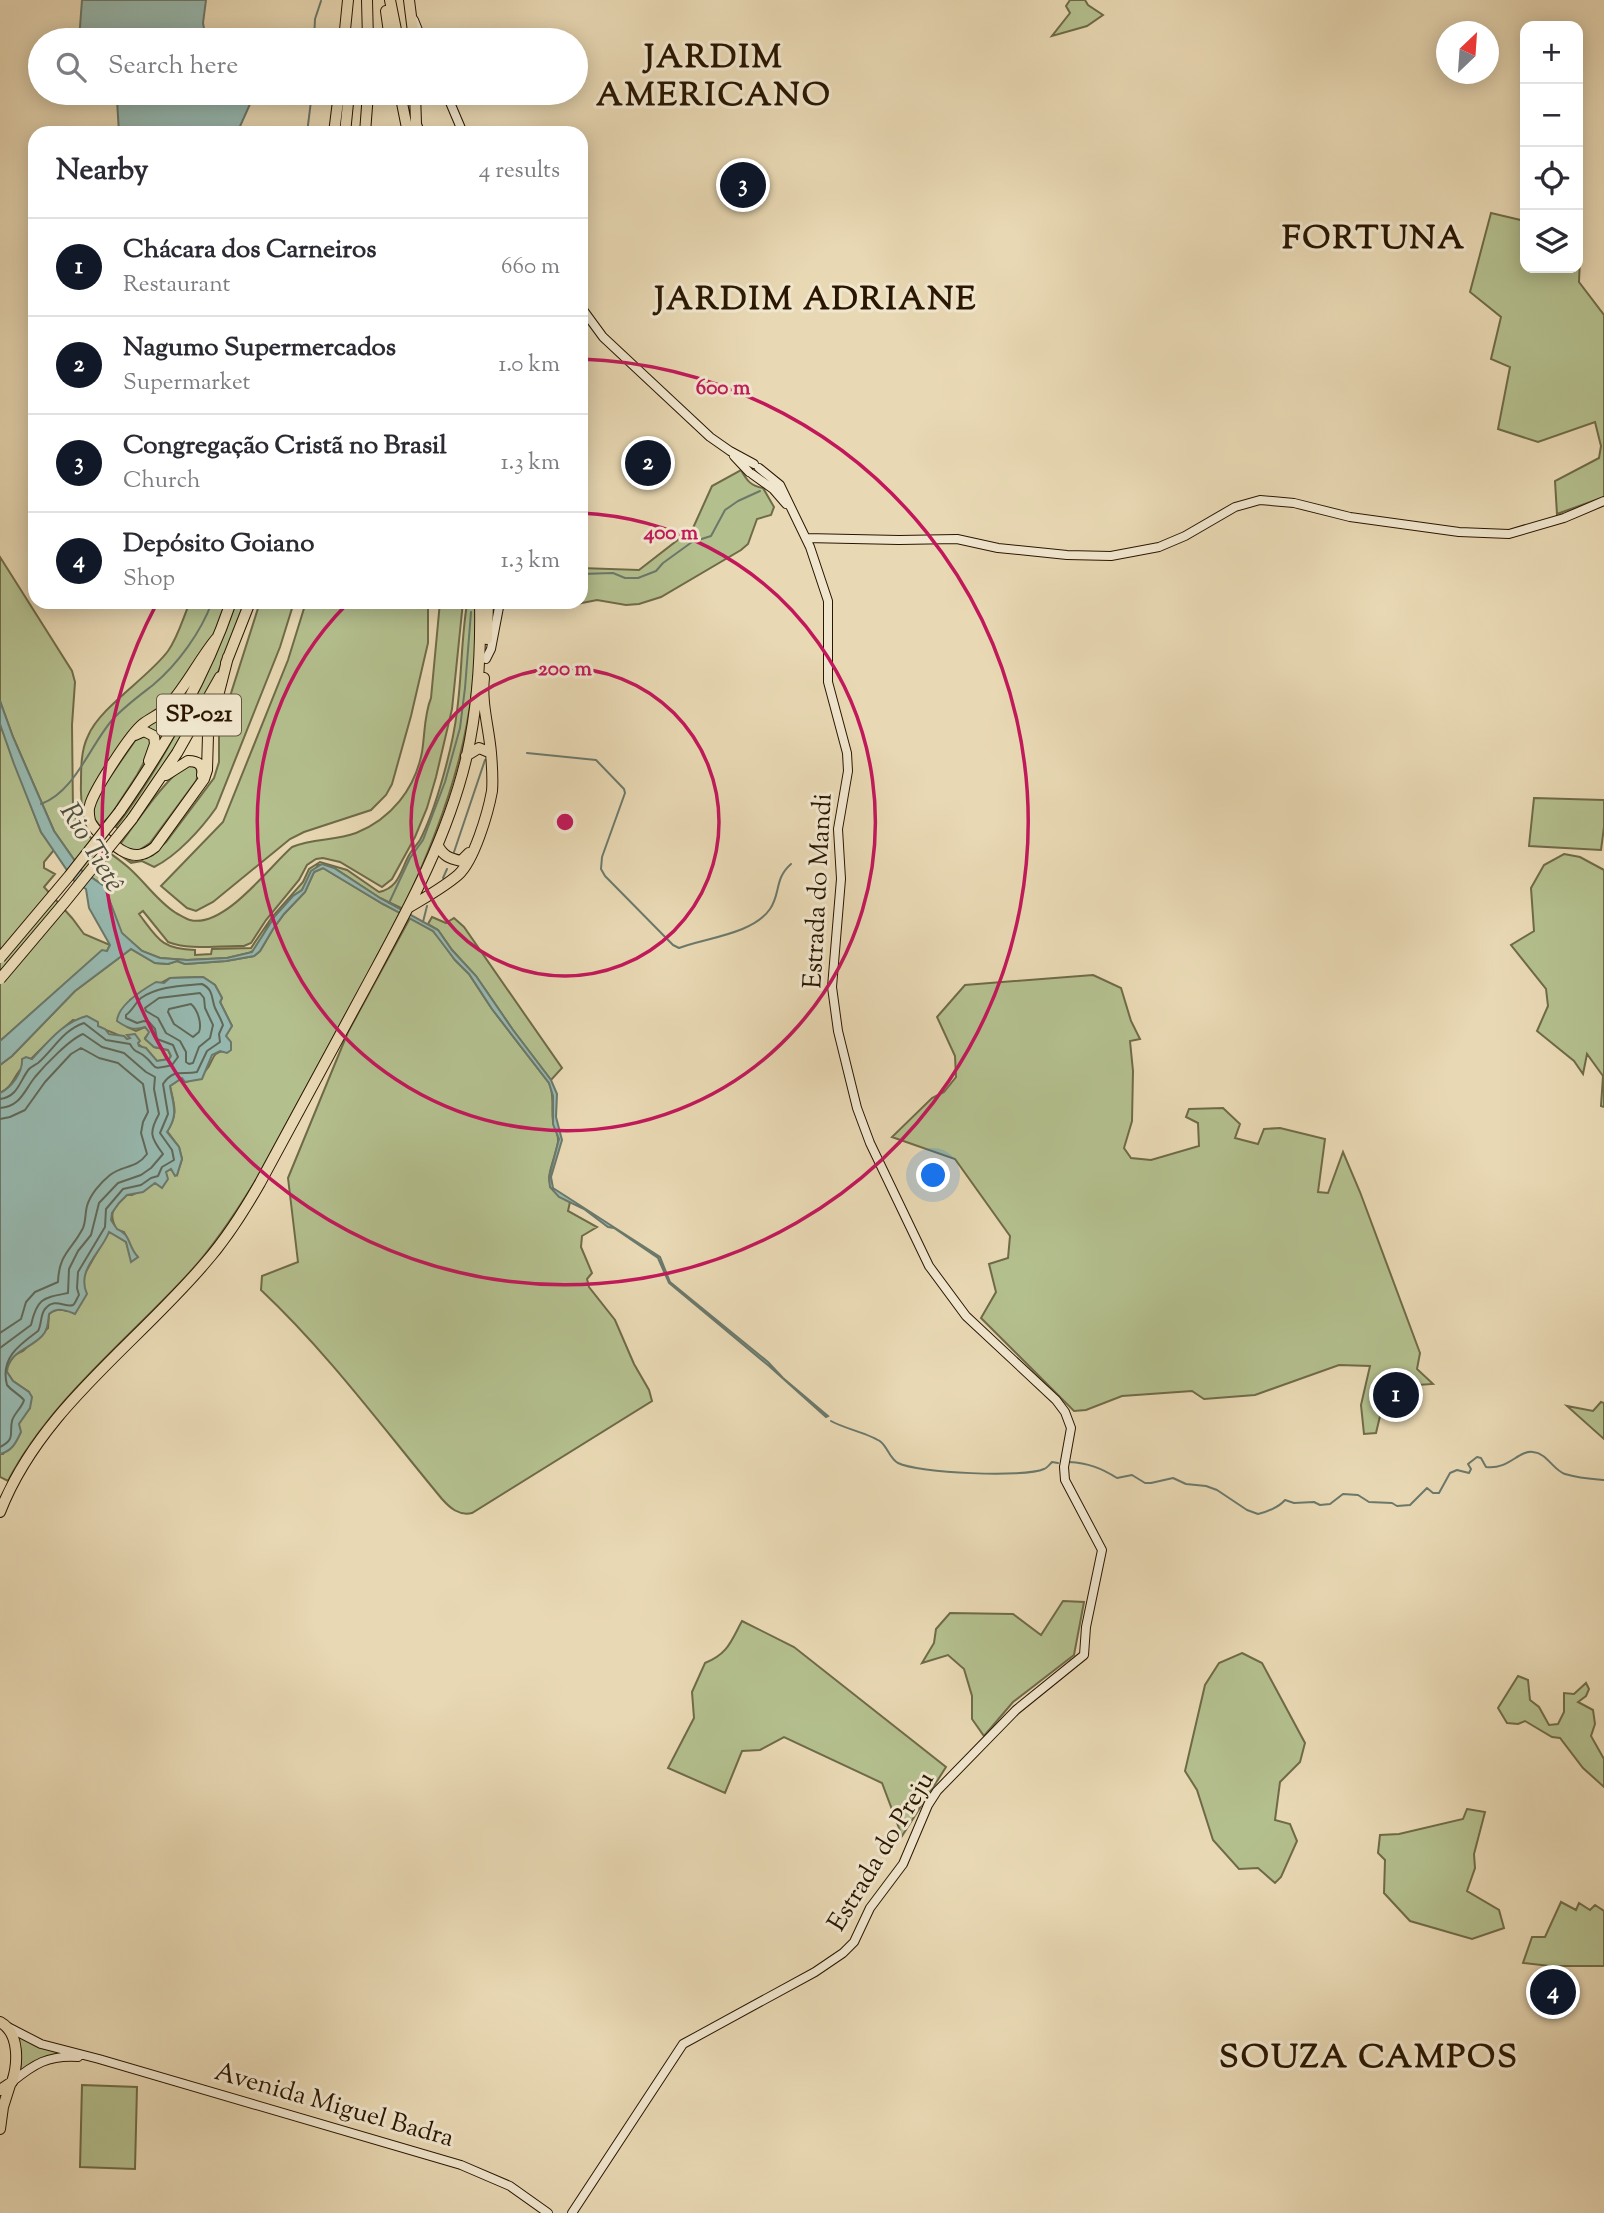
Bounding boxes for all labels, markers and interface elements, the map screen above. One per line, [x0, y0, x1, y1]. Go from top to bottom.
north arrow [1436, 21, 1499, 84]
map controls [1520, 21, 1583, 273]
button: + [1520, 21, 1583, 84]
search box [28, 28, 588, 105]
district label: JARDIM AMERICANO [596, 35, 832, 121]
icon: search [52, 48, 90, 86]
text: Search here [108, 48, 238, 85]
button: − [1520, 84, 1583, 147]
button: locate [1520, 147, 1583, 210]
text: Nearby [56, 150, 148, 193]
text: 4 results [479, 155, 560, 188]
pin: 3 [720, 159, 766, 211]
button: layers [1520, 210, 1583, 273]
district label: FORTUNA [1282, 216, 1466, 264]
text: Chácara dos Carneiros [123, 232, 377, 269]
text: 1 [75, 251, 83, 284]
text: 660 m [501, 251, 560, 284]
text: Restaurant [123, 269, 230, 302]
district label: JARDIM ADRIANE [652, 277, 977, 325]
text: Nagumo Supermercados [123, 330, 396, 367]
text: 2 [74, 349, 84, 382]
text: 1.0 km [498, 349, 560, 382]
text: Supermarket [123, 367, 250, 400]
text: 600 m [696, 374, 751, 404]
text: Congregação Cristã no Brasil [123, 428, 447, 465]
pin: 2 [625, 437, 671, 489]
text: 3 [74, 447, 84, 480]
text: 1.3 km [501, 447, 560, 480]
text: Church [123, 465, 201, 498]
text: 400 m [643, 519, 699, 549]
text: Depósito Goiano [123, 526, 314, 563]
text: 4 [73, 545, 85, 578]
text: 1.3 km [501, 545, 560, 578]
text: Shop [123, 563, 175, 596]
text: 200 m [538, 655, 593, 685]
road number: SP-021 [157, 694, 241, 736]
street label: Estrada do Mandi [795, 792, 843, 990]
water label: Rio Tietê [49, 796, 133, 900]
centre of rings [553, 810, 577, 834]
your location [916, 1158, 950, 1192]
pin: 1 [1373, 1369, 1419, 1421]
street label: Estrada do Preju [820, 1765, 944, 1939]
pin: 4 [1530, 1966, 1576, 2018]
district label: SOUZA CAMPOS [1219, 2035, 1519, 2083]
street label: Avenida Miguel Badra [210, 2054, 458, 2158]

